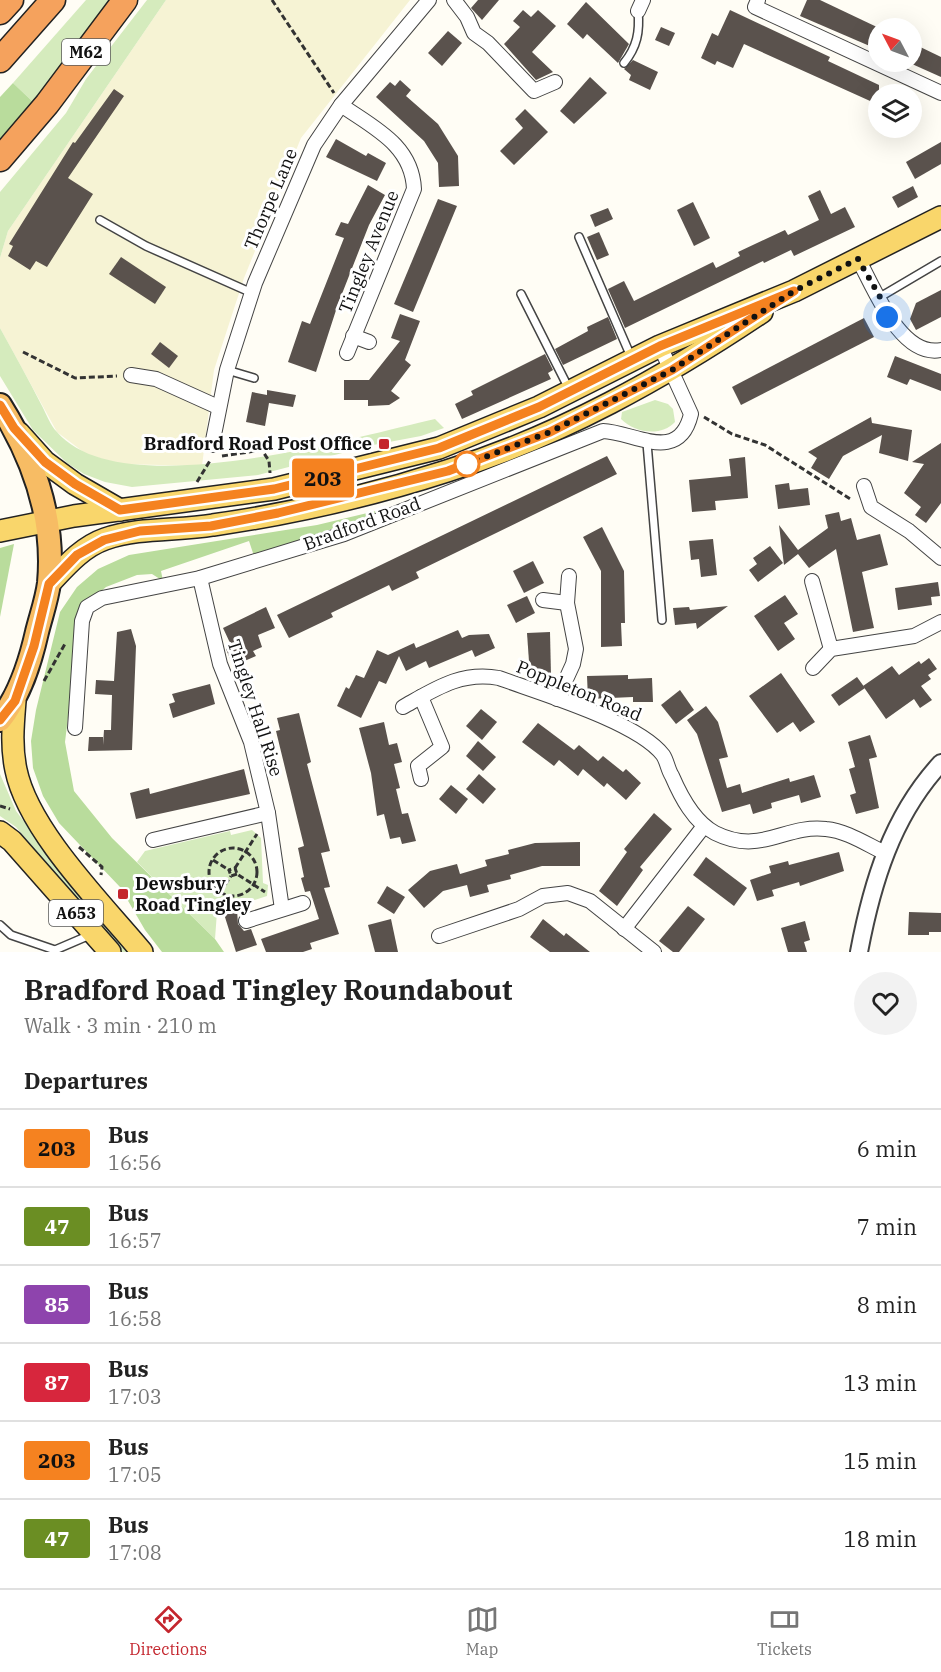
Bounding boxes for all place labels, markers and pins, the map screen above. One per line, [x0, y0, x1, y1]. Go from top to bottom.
place label: Bradford Road Post Office [144, 432, 372, 455]
marker: Bradford Road Post Office [377, 437, 391, 451]
unlabelled marker [454, 451, 480, 477]
place label: Dewsbury Road Tingley [135, 872, 252, 916]
marker: Dewsbury Road Tingley [116, 887, 130, 901]

